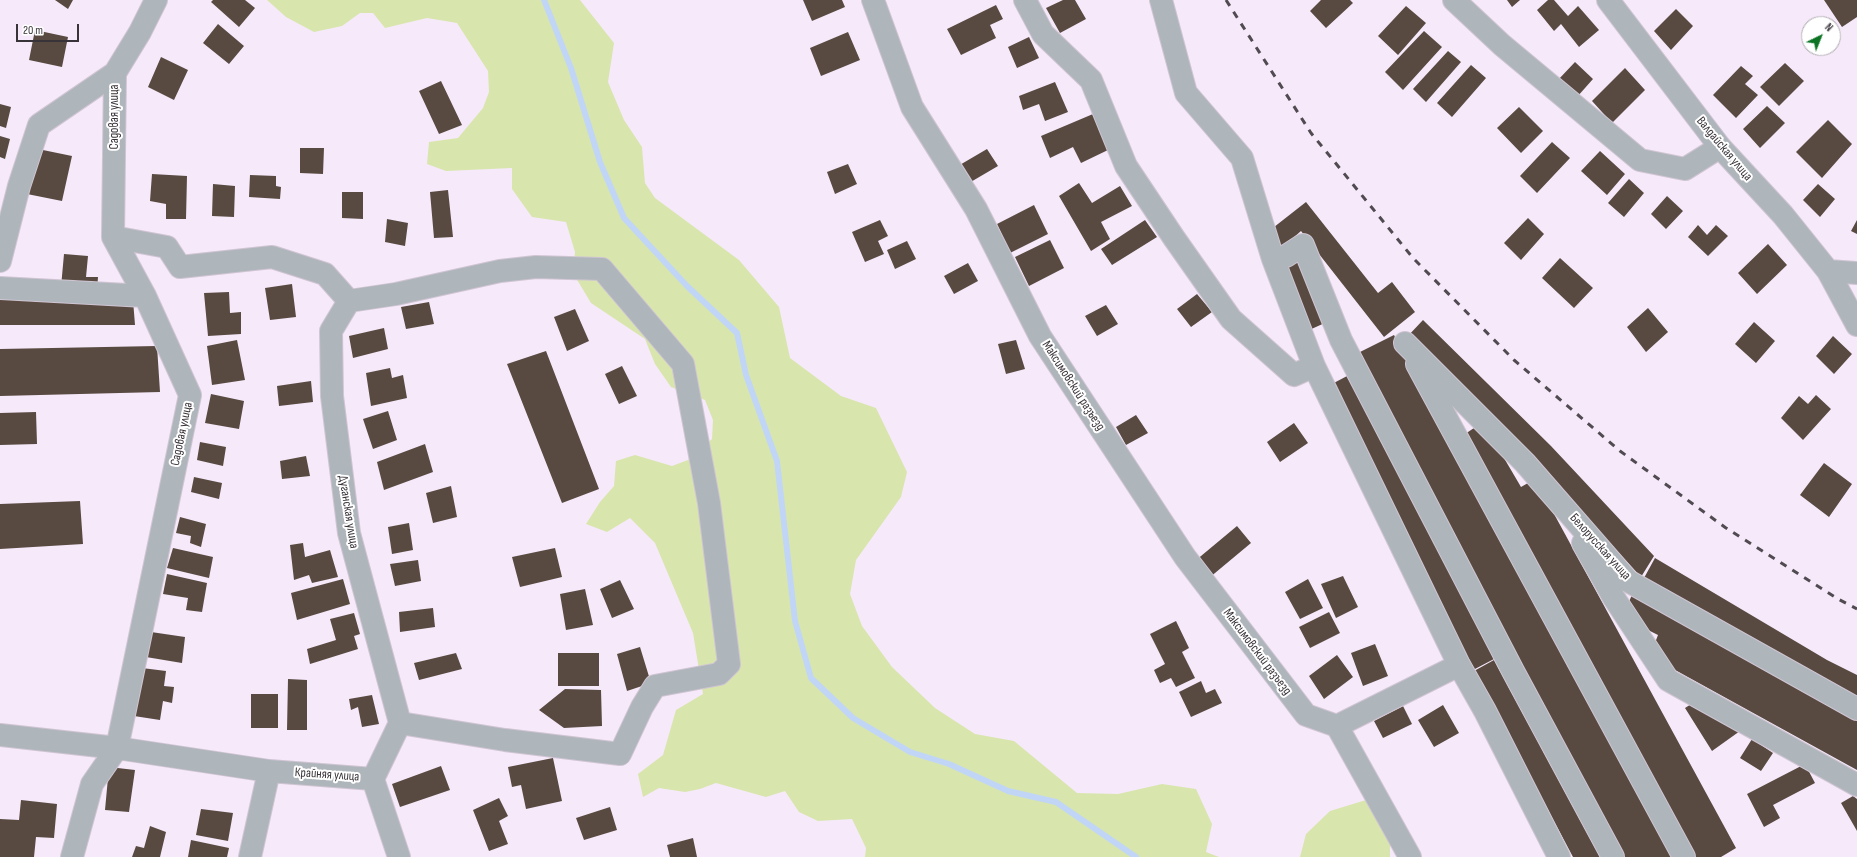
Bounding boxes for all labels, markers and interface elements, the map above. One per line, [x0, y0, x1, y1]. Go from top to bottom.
scale bar [18, 16, 81, 42]
north arrow [1801, 16, 1841, 56]
text: N [1822, 21, 1835, 34]
text: 20 m [23, 23, 43, 38]
street label: Садовая улица [107, 85, 123, 149]
street label: Валдайская улица [1693, 114, 1755, 184]
street label: Максимовский разъезд [1038, 338, 1108, 434]
street label: Садовая улица [168, 401, 196, 467]
street label: Дуганская улица [335, 474, 361, 550]
street label: Белорусская улица [1566, 511, 1634, 583]
street label: Максимовский разъезд [1219, 606, 1295, 698]
street label: Крайняя улица [294, 765, 360, 785]

